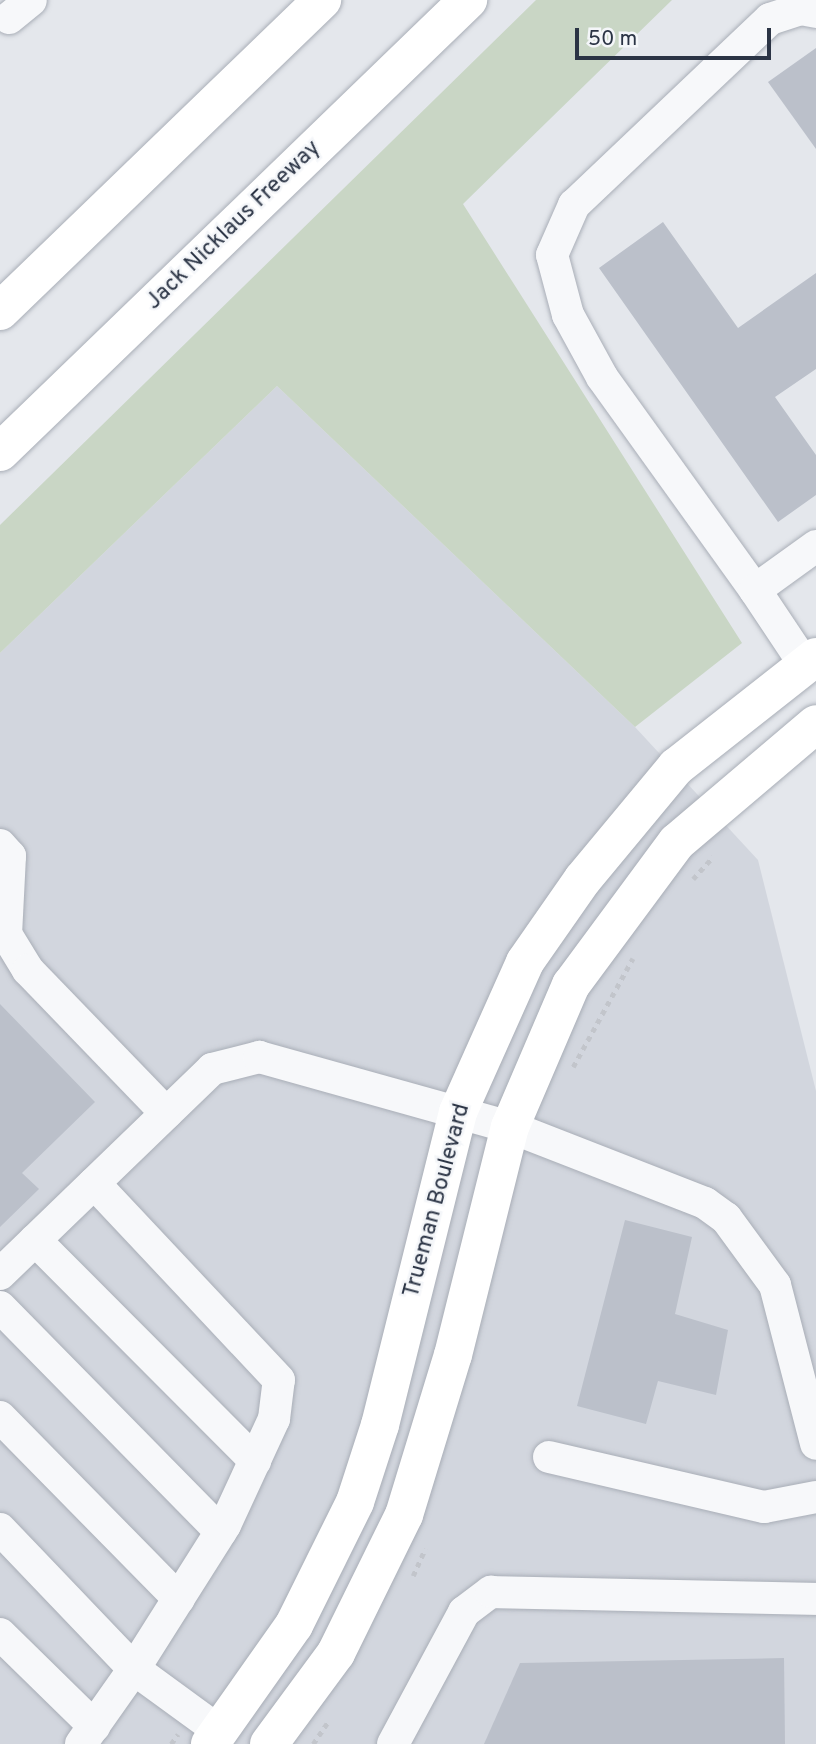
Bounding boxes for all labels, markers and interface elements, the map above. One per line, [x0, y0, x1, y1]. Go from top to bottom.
scale bar [578, 14, 774, 58]
text: 50 m [588, 26, 637, 53]
street label: Jack Nicklaus Freeway [141, 135, 327, 317]
street label: Trueman Boulevard [399, 1101, 477, 1301]

